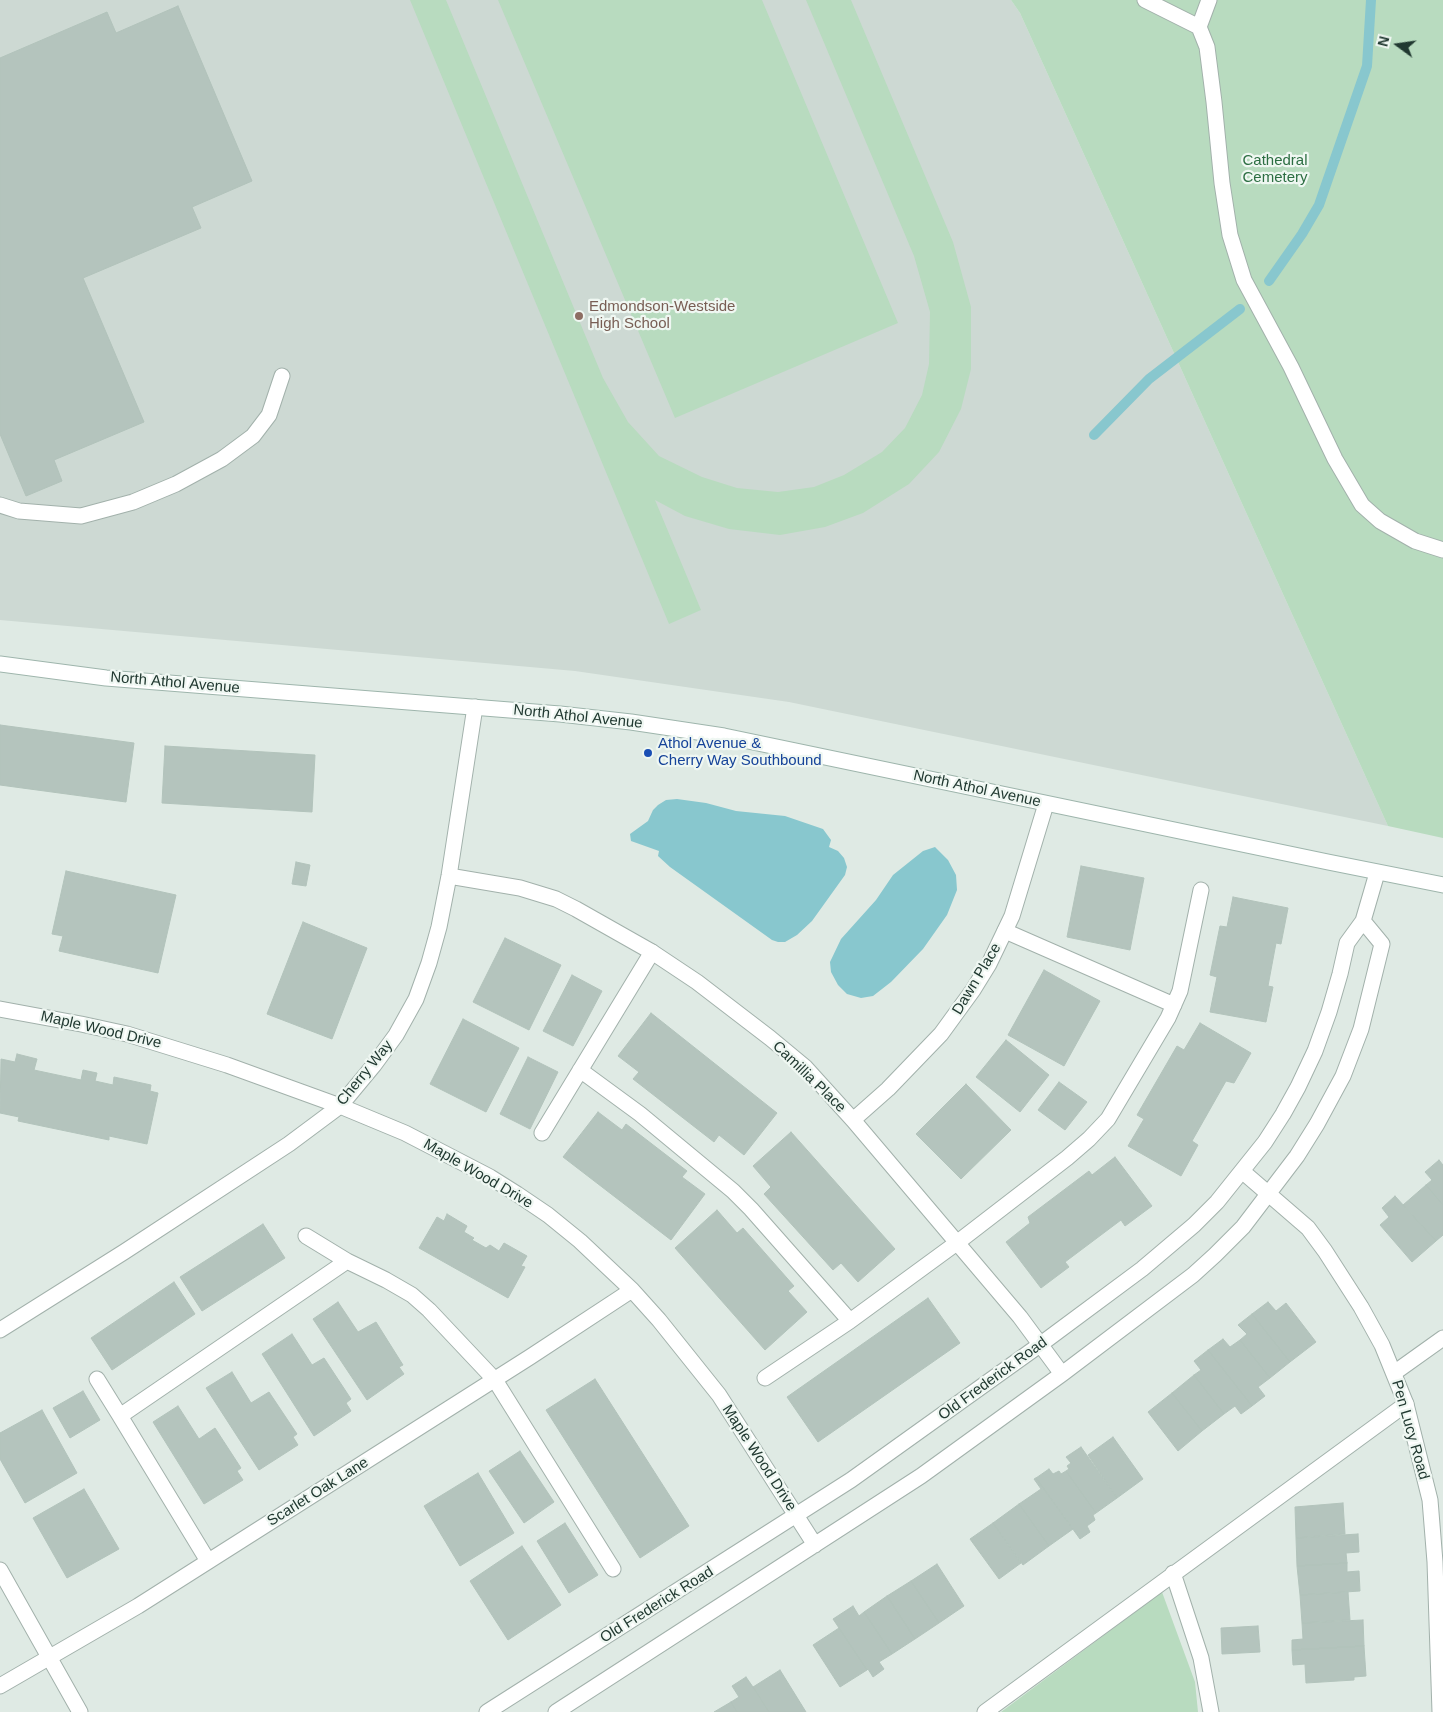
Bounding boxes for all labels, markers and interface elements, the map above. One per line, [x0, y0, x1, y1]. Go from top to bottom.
north arrow [1373, 20, 1423, 70]
text: N [1374, 35, 1392, 48]
park label: Cathedral Cemetery [1242, 152, 1308, 187]
place label: Edmondson-Westside High School [589, 298, 735, 333]
marker: Edmondson-Westside High School [573, 310, 585, 322]
street label: North Athol Avenue [110, 668, 240, 698]
street label: North Athol Avenue [513, 701, 643, 733]
place label: Athol Avenue & Cherry Way Southbound [658, 735, 822, 770]
marker: Athol Avenue & Cherry Way Southbound [642, 747, 654, 759]
street label: North Athol Avenue [912, 767, 1042, 811]
street label: Dawn Place [949, 940, 1005, 1018]
street label: Maple Wood Drive [39, 1007, 163, 1053]
street label: Cherry Way [333, 1037, 397, 1109]
street label: Camillia Place [769, 1038, 849, 1116]
street label: Maple Wood Drive [420, 1135, 536, 1213]
street label: Old Frederick Road [935, 1333, 1051, 1425]
street label: Pen Lucy Road [1387, 1378, 1433, 1482]
street label: Maple Wood Drive [718, 1401, 800, 1515]
street label: Scarlet Oak Lane [264, 1454, 372, 1530]
street label: Old Frederick Road [597, 1563, 717, 1647]

